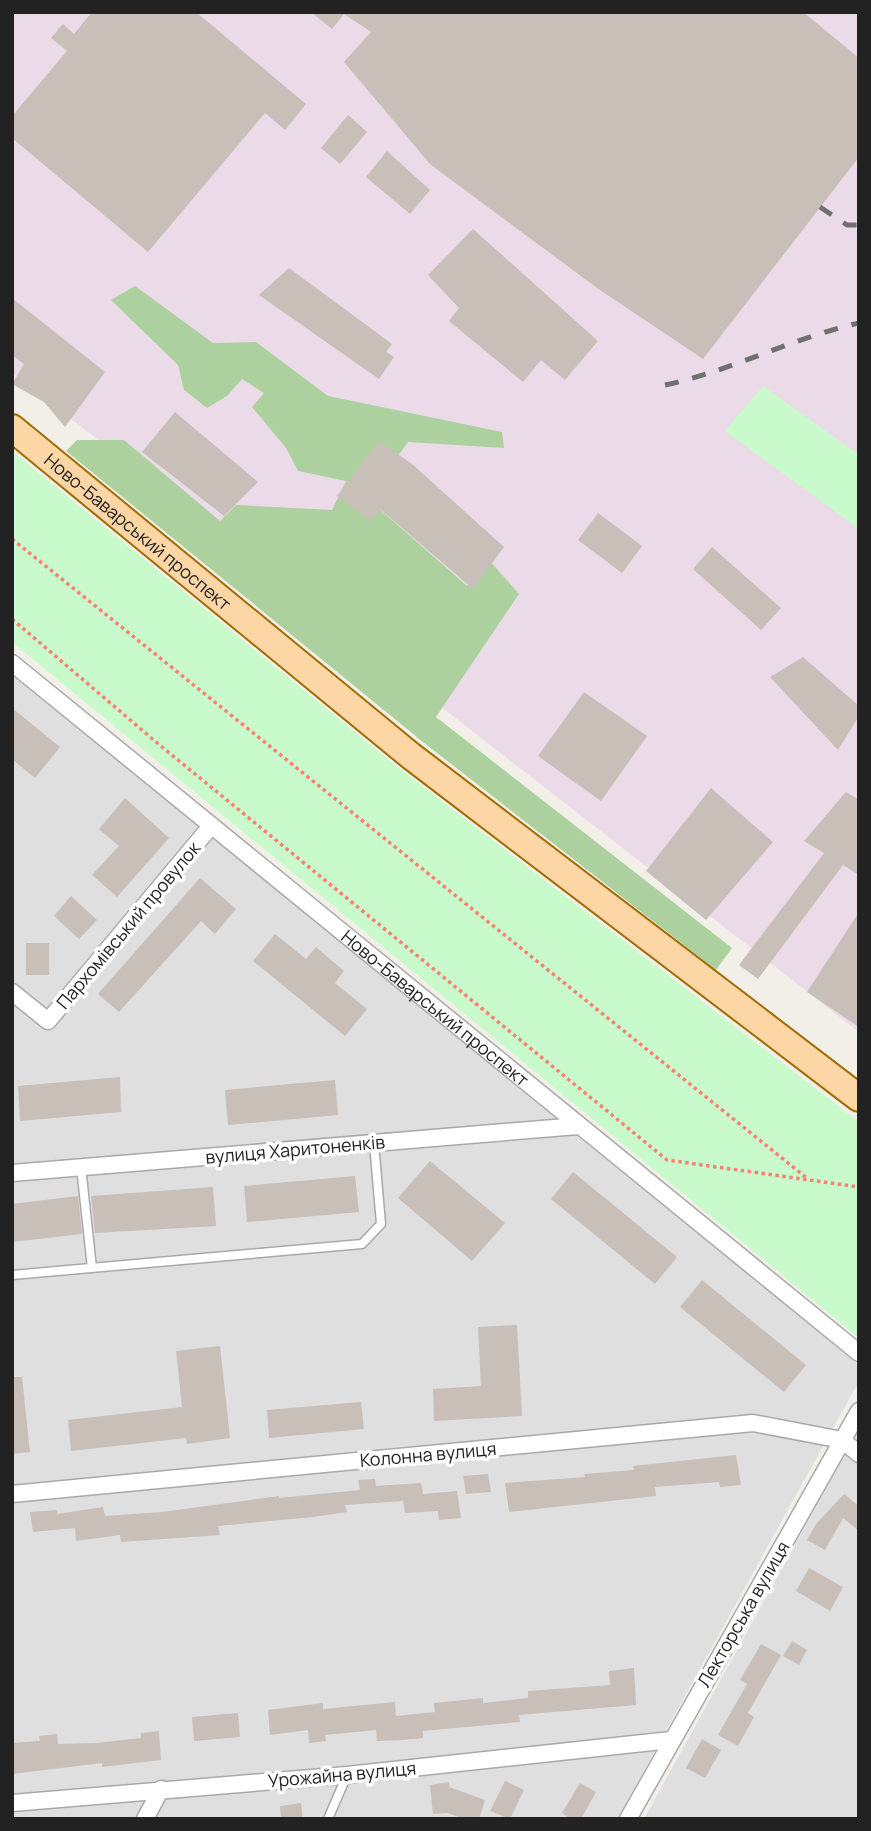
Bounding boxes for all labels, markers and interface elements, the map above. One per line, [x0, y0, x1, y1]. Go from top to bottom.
street label: Ново-Баварський проспект [40, 448, 236, 615]
street label: Пархомівський провулок [51, 835, 206, 1014]
street label: Ново-Баварський проспект [337, 924, 534, 1091]
street label: вулиця Харитоненків [204, 1129, 386, 1169]
street label: Колонна вулиця [359, 1436, 497, 1472]
street label: Лекторська вулиця [691, 1537, 795, 1691]
street label: Урожайна вулиця [267, 1756, 417, 1792]

